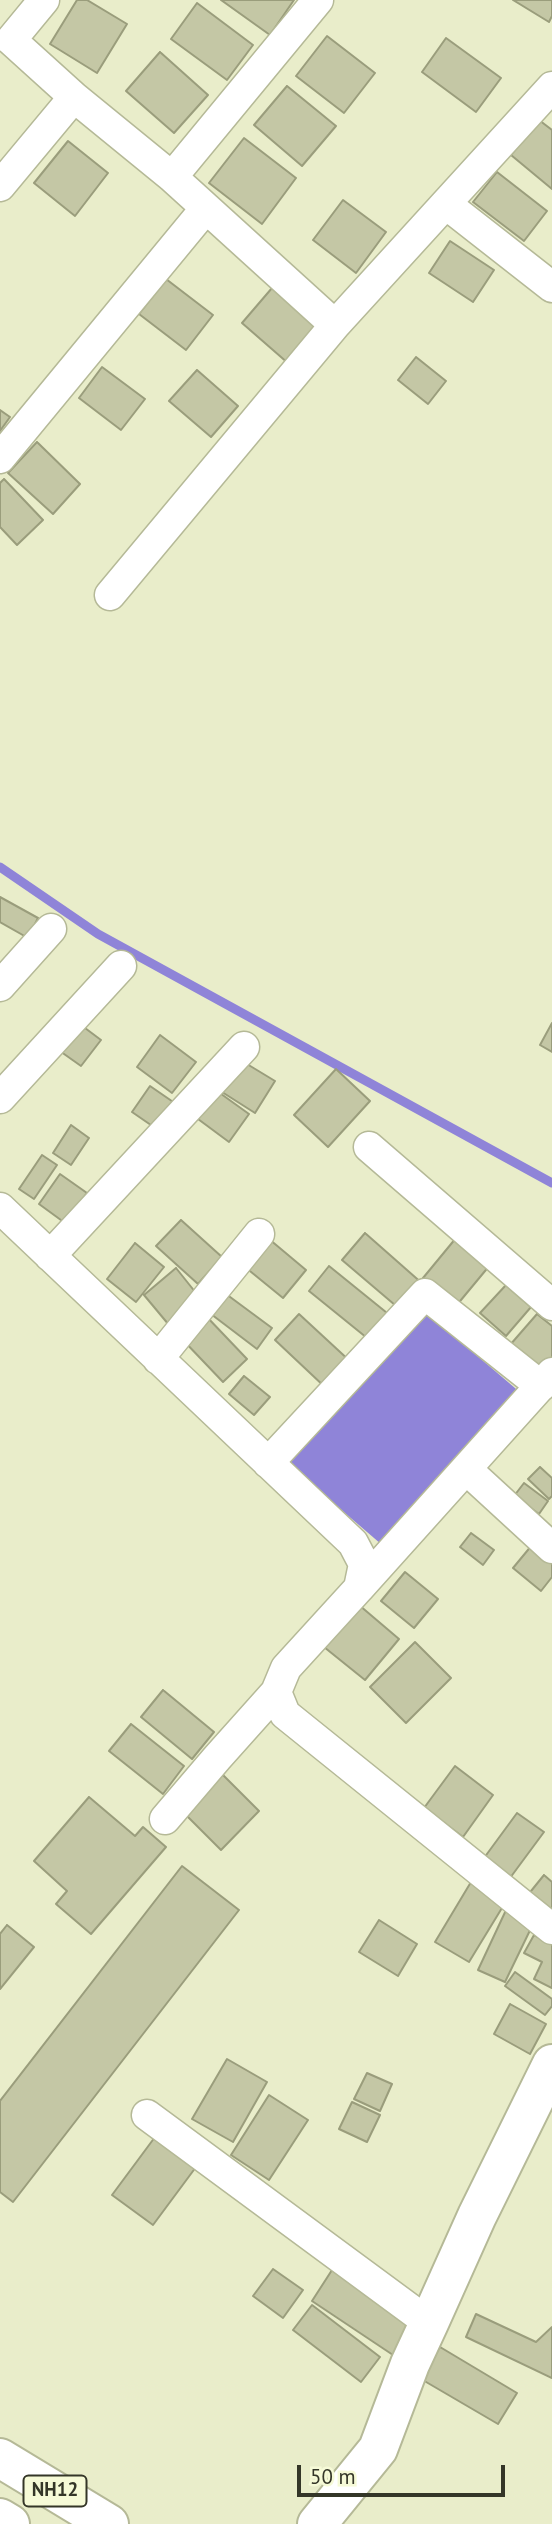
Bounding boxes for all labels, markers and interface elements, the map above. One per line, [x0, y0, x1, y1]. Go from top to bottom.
scale bar [300, 2450, 508, 2494]
text: 50 m [310, 2463, 356, 2490]
road number: NH12 [23, 2476, 86, 2506]

